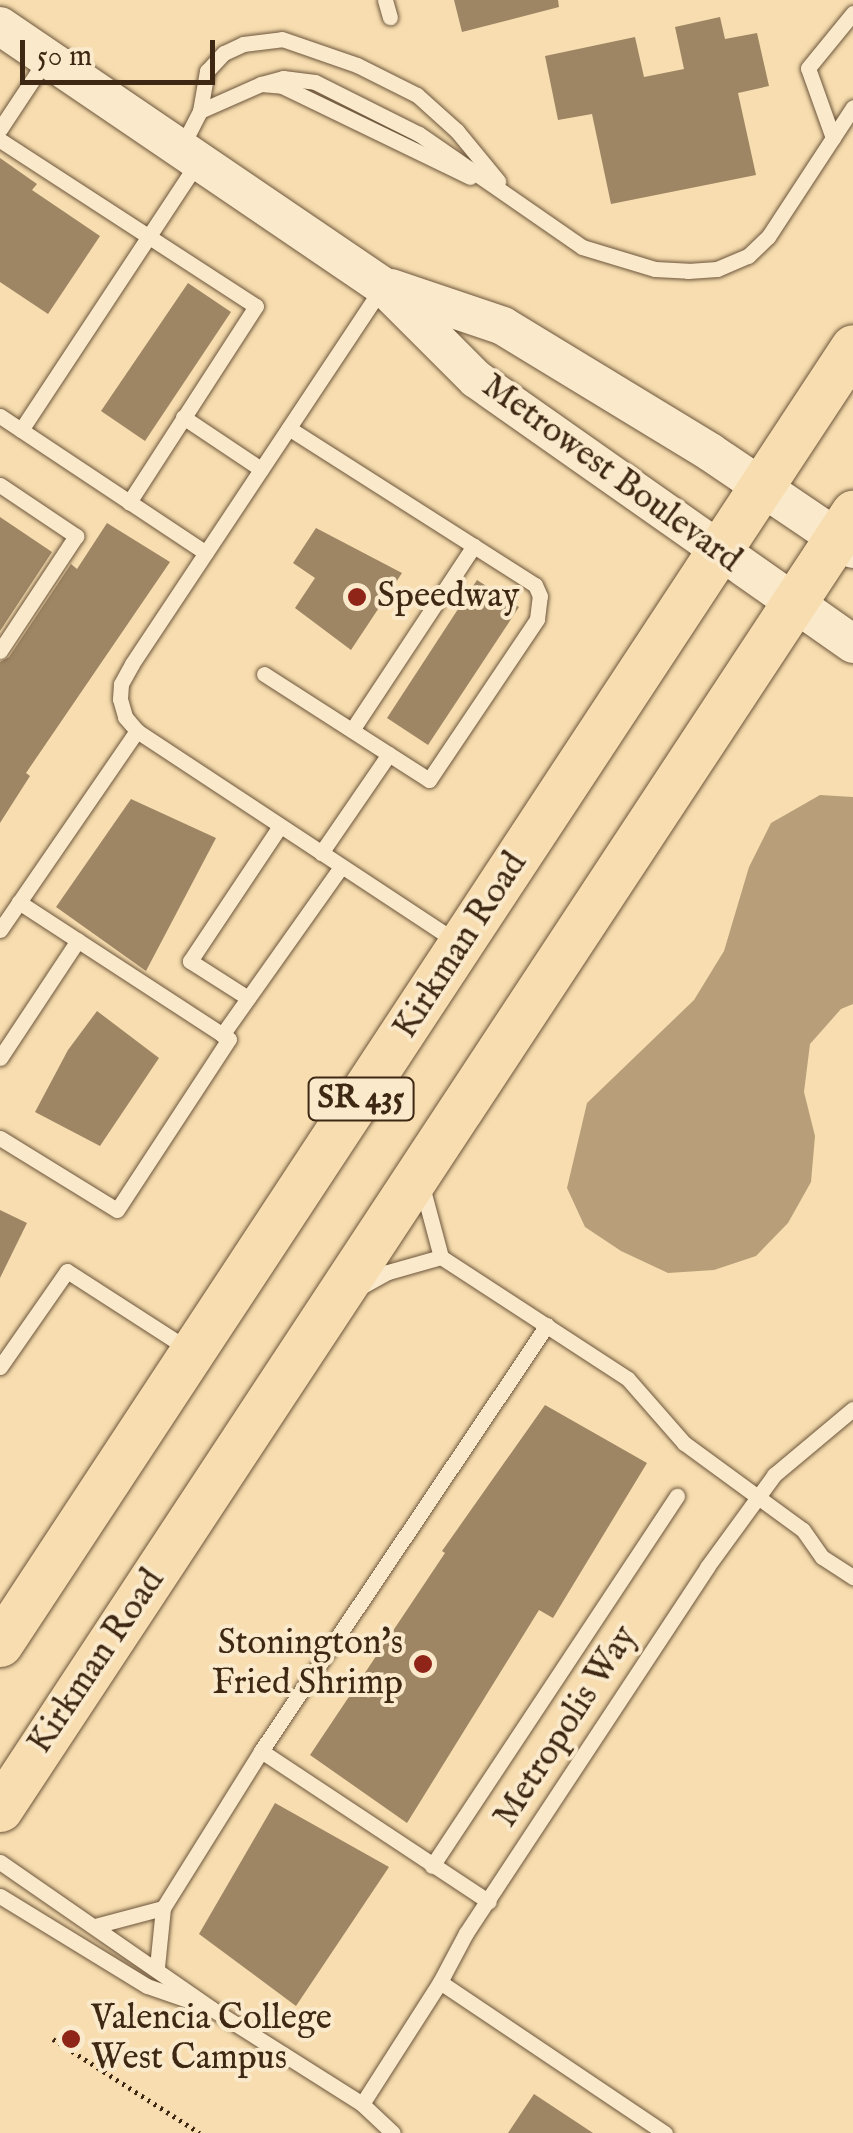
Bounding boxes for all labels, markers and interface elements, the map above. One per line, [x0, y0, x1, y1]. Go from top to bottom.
scale bar [25, 20, 220, 82]
text: 50 m [37, 38, 92, 76]
street label: Metrowest Boulevard [473, 366, 749, 582]
place label: Speedway [377, 576, 519, 618]
marker: Speedway [346, 586, 368, 608]
street label: Kirkman Road [385, 845, 537, 1047]
road number: SR 435 [306, 1072, 416, 1126]
street label: Kirkman Road [20, 1562, 174, 1762]
street label: Metropolis Way [485, 1618, 647, 1836]
place label: Stonington's Fried Shrimp [212, 1623, 403, 1705]
marker: Stonington's Fried Shrimp [412, 1653, 434, 1675]
place label: Valencia College West Campus [91, 1998, 332, 2080]
marker: Valencia College West Campus [60, 2028, 82, 2050]

